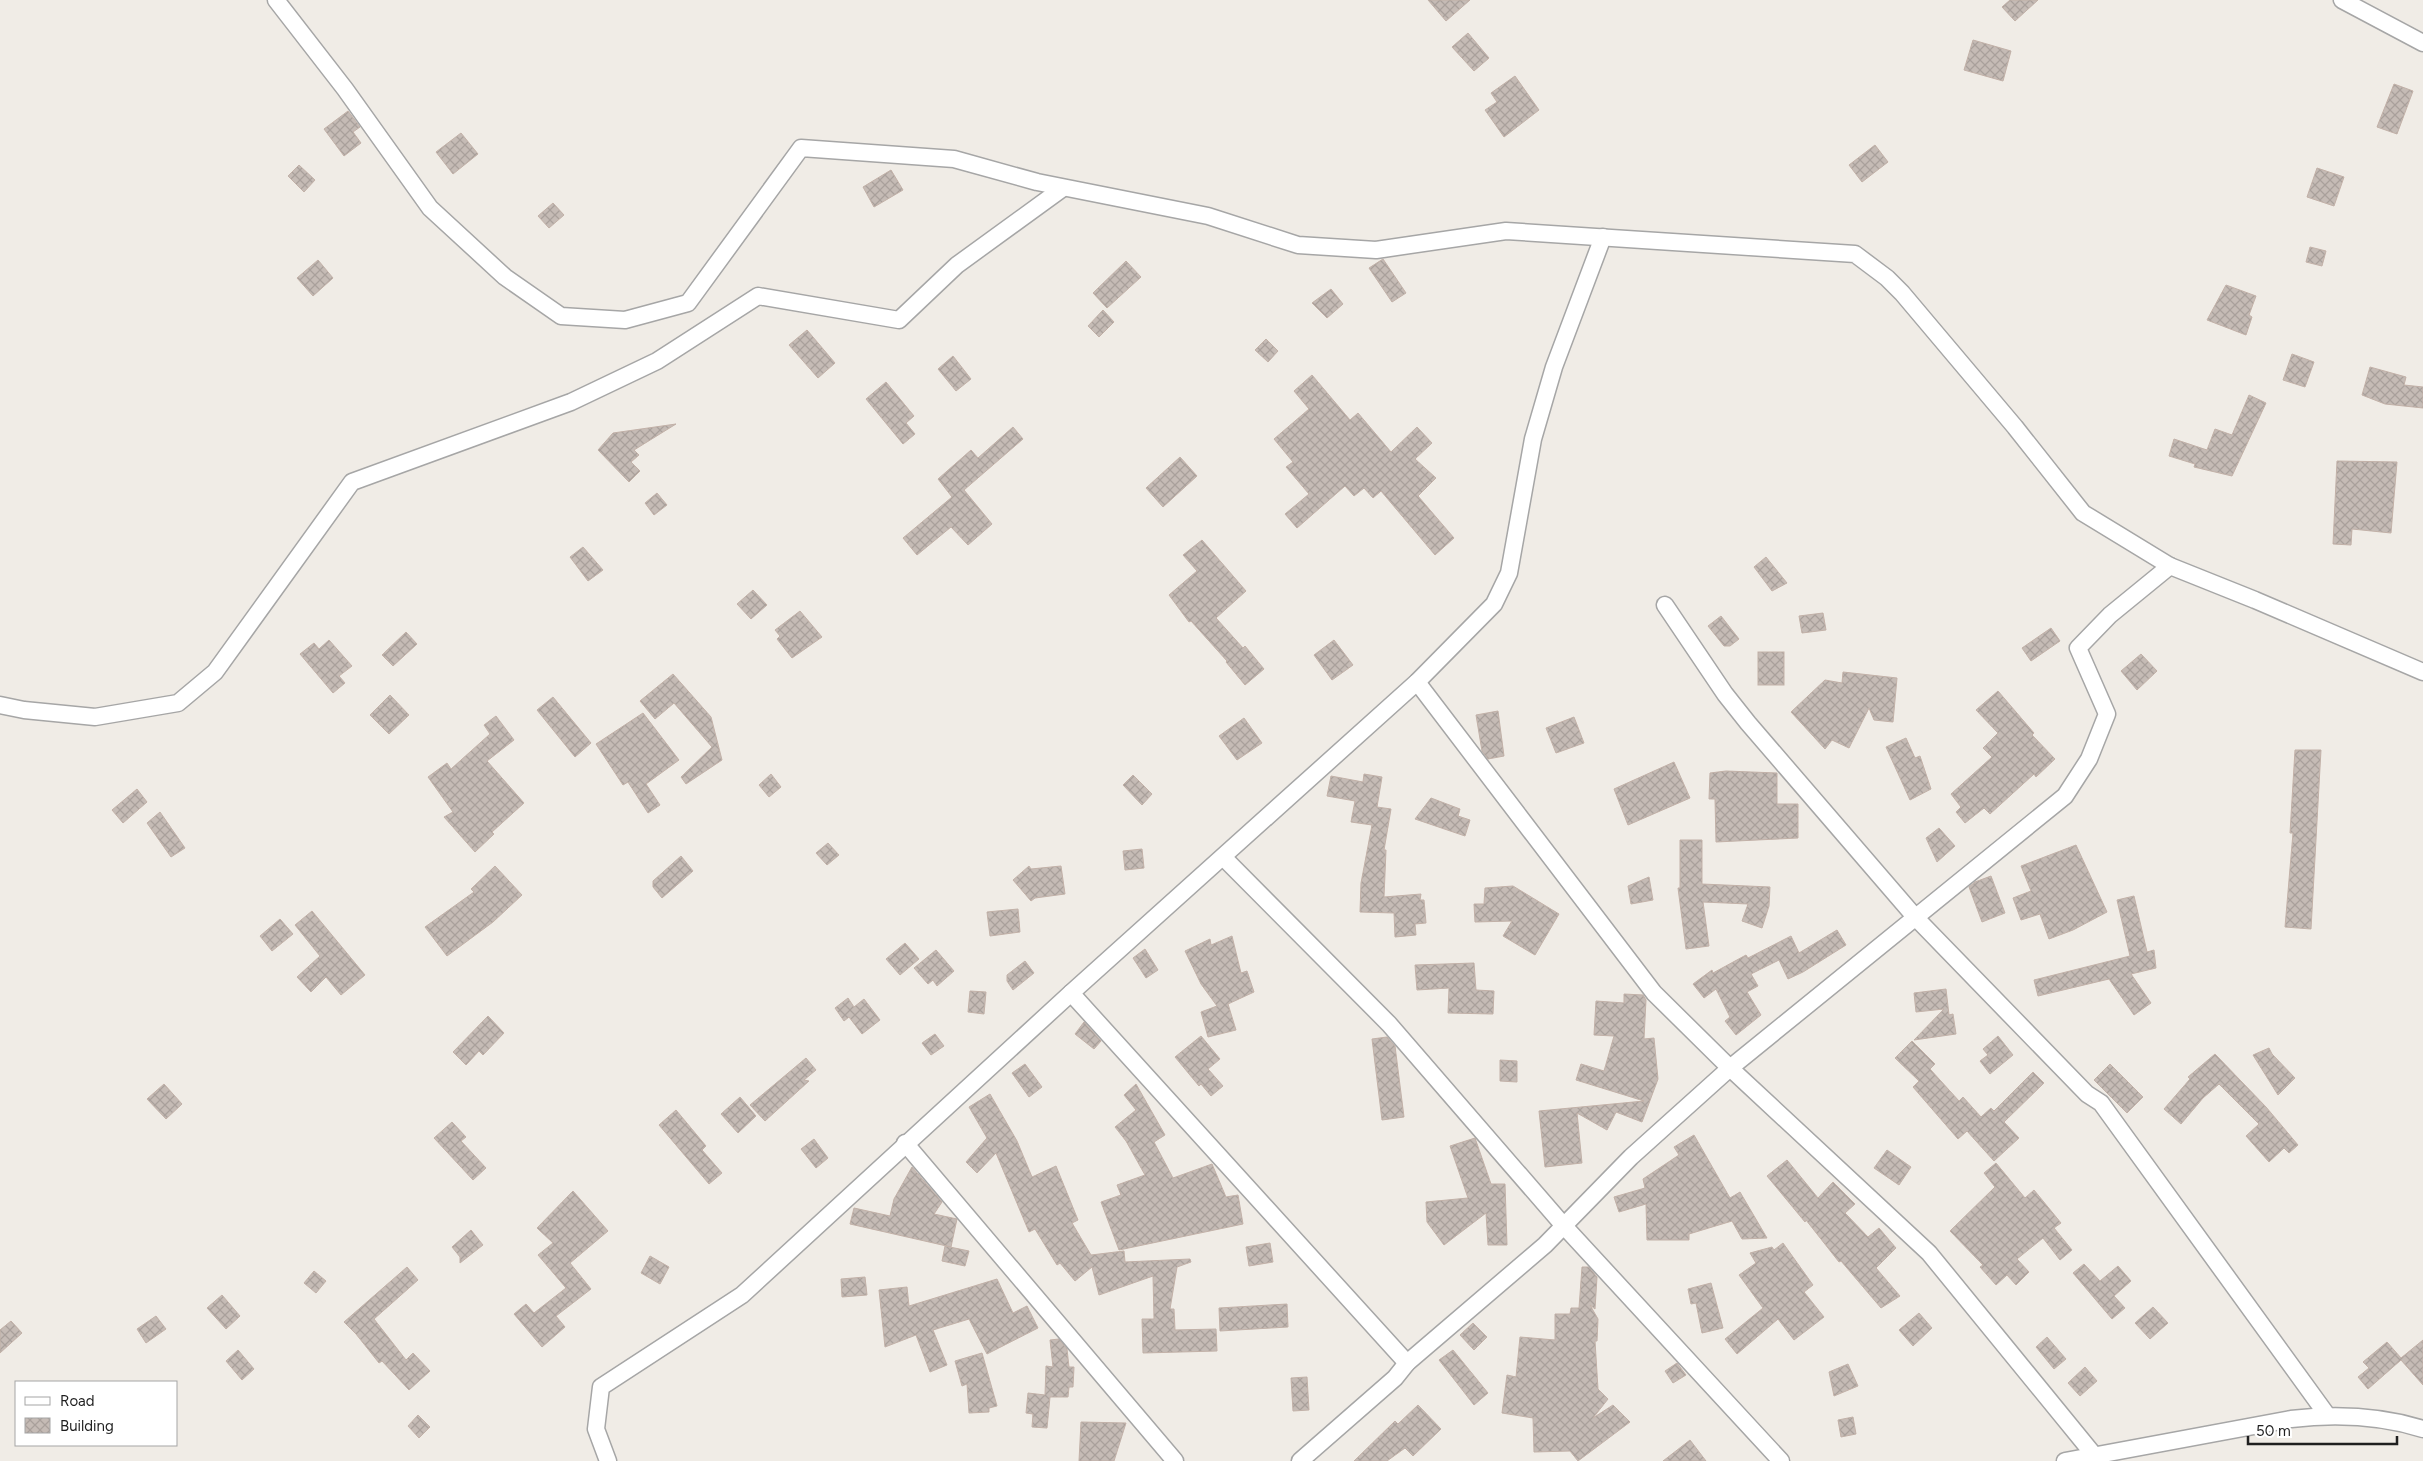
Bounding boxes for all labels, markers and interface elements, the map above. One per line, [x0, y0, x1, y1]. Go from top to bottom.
legend [15, 1381, 178, 1446]
text: Road [60, 1392, 95, 1410]
scale bar [2248, 1414, 2397, 1446]
text: Building [60, 1417, 114, 1435]
text: 50 m [2256, 1422, 2291, 1440]

